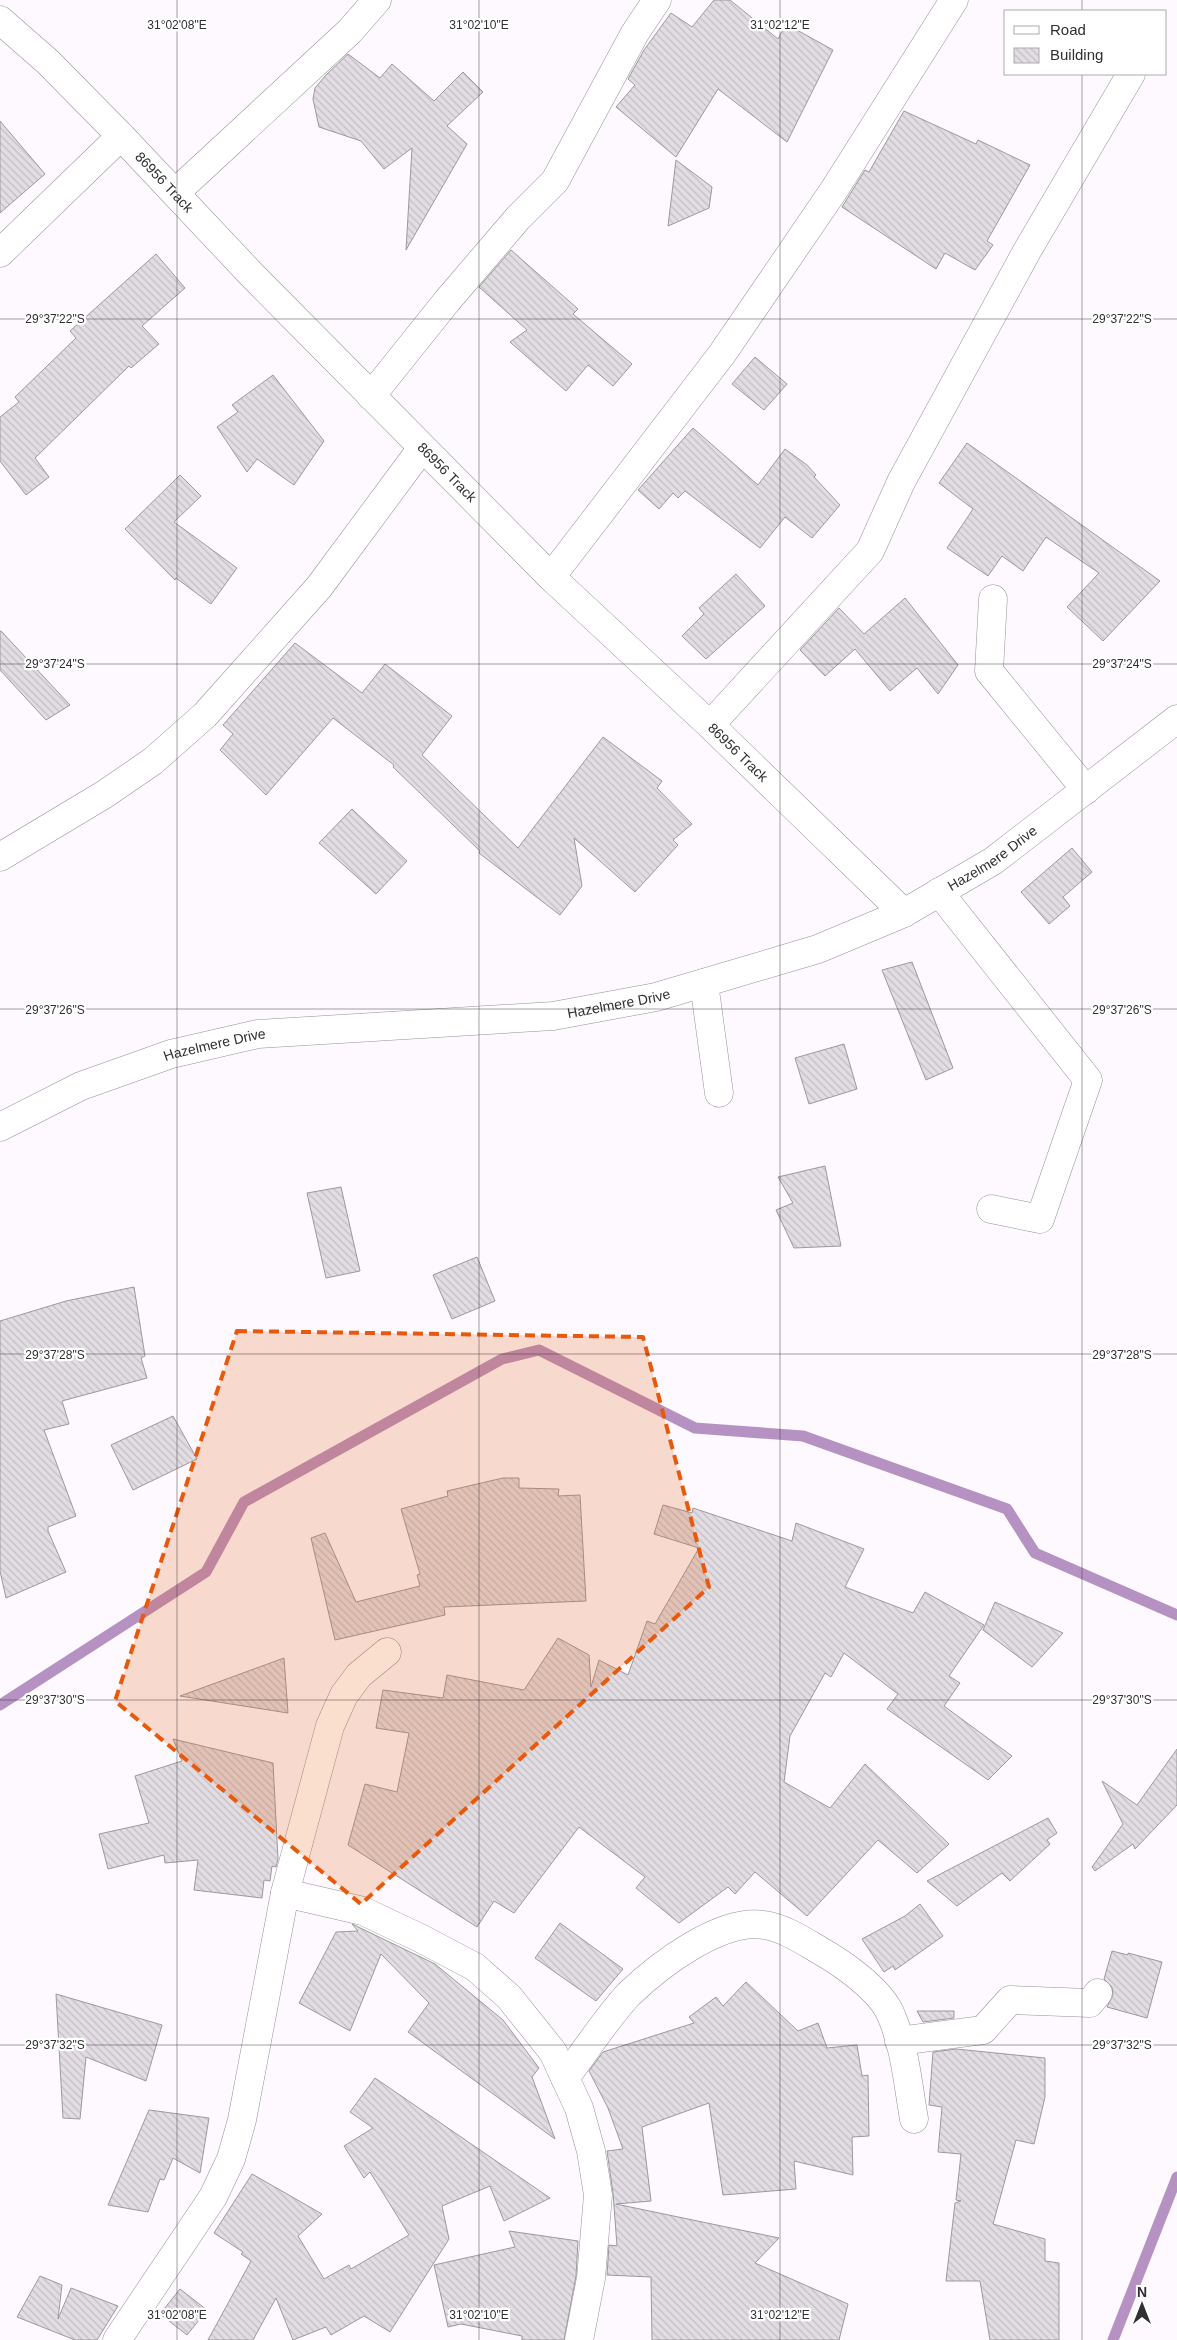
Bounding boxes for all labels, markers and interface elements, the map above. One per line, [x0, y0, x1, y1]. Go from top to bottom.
legend [1004, 10, 1167, 75]
text: 31°02'08"E [147, 18, 207, 32]
text: 31°02'10"E [449, 18, 509, 32]
text: 31°02'12"E [750, 18, 810, 32]
text: Road [1050, 21, 1086, 38]
text: Building [1050, 46, 1103, 63]
street label: 86956 Track [132, 148, 197, 216]
text: 29°37'22"S [25, 312, 85, 326]
text: 29°37'22"S [1092, 312, 1152, 326]
street label: 86956 Track [414, 439, 481, 506]
text: 29°37'24"S [25, 657, 85, 671]
text: 29°37'24"S [1092, 657, 1152, 671]
street label: 86956 Track [705, 720, 772, 785]
street label: Hazelmere Drive [945, 822, 1040, 894]
street label: Hazelmere Drive [566, 985, 672, 1021]
text: 29°37'26"S [25, 1003, 85, 1017]
text: 29°37'26"S [1092, 1003, 1152, 1017]
street label: Hazelmere Drive [161, 1026, 266, 1064]
text: 29°37'28"S [25, 1348, 85, 1362]
text: 29°37'28"S [1092, 1348, 1152, 1362]
text: 29°37'30"S [25, 1693, 85, 1707]
text: 29°37'30"S [1092, 1693, 1152, 1707]
text: 29°37'32"S [25, 2038, 85, 2052]
text: 29°37'32"S [1092, 2038, 1152, 2052]
north arrow [1117, 2280, 1167, 2330]
text: N [1137, 2284, 1147, 2300]
text: 31°02'08"E [147, 2308, 207, 2322]
text: 31°02'10"E [449, 2308, 509, 2322]
text: 31°02'12"E [750, 2308, 810, 2322]

